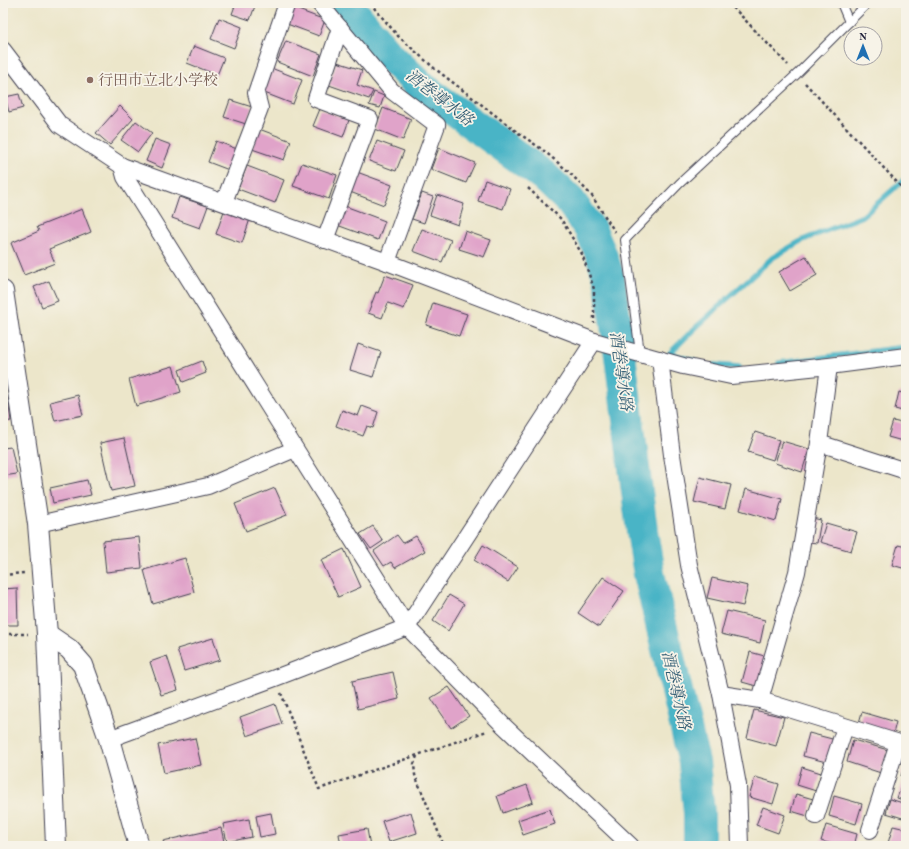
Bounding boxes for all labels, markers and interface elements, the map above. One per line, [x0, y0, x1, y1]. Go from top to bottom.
north arrow [843, 26, 883, 66]
text: N [859, 32, 868, 43]
water label: 酒巻導水路 [402, 66, 477, 130]
place label: 行田市立北小学校 [98, 72, 218, 89]
marker: 行田市立北小学校 [85, 75, 95, 85]
water label: 酒巻導水路 [607, 330, 636, 413]
water label: 酒巻導水路 [658, 649, 694, 732]

